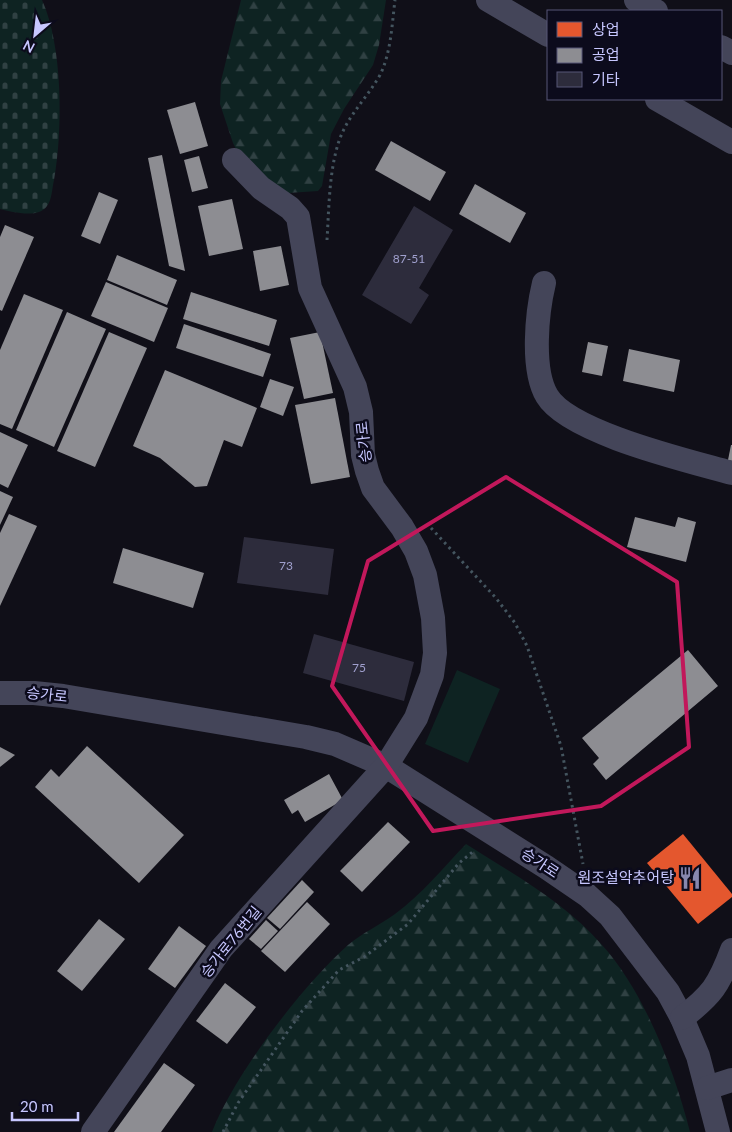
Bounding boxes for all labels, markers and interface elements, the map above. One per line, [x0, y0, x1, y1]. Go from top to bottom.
north arrow [10, 10, 60, 60]
legend [547, 10, 722, 100]
text: 상업 [592, 20, 620, 38]
text: N [20, 37, 37, 57]
text: 공업 [592, 45, 620, 63]
text: 기타 [592, 70, 620, 88]
house number: 87-51 [393, 251, 425, 266]
street label: 승가로 [352, 421, 374, 464]
house number: 73 [279, 558, 293, 573]
house number: 75 [352, 660, 366, 675]
street label: 승가로 [26, 683, 69, 705]
street label: 승가로 [518, 843, 563, 881]
restaurant icon: 원조설악추어탕 [677, 865, 703, 891]
place label: 원조설악추어탕 [577, 868, 674, 886]
street label: 승가로76번길 [196, 902, 264, 981]
scale bar [12, 1090, 79, 1122]
text: 20 m [20, 1097, 54, 1115]

